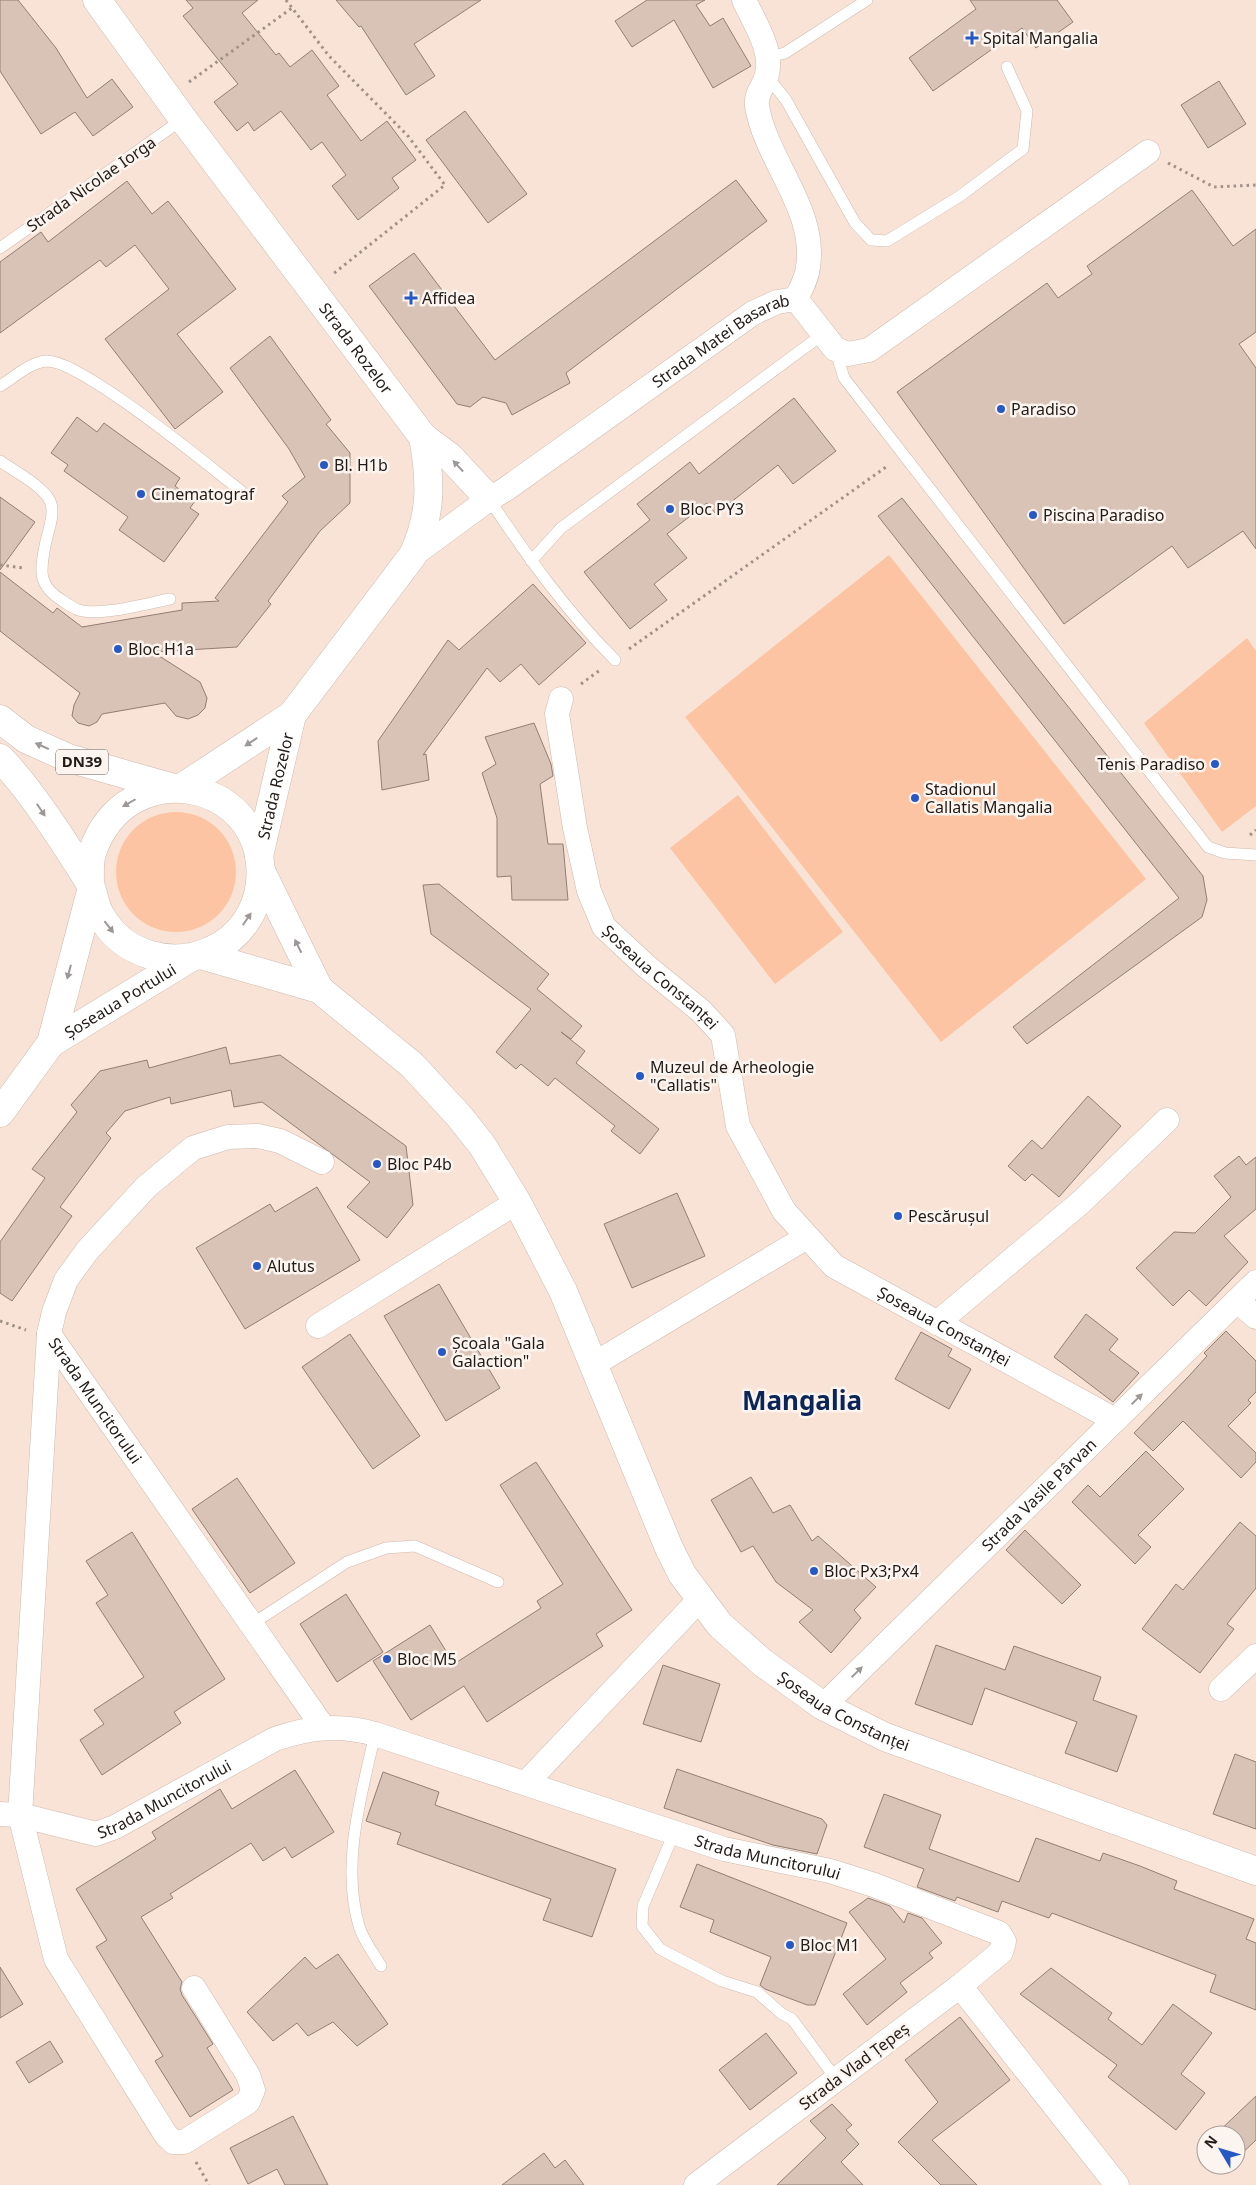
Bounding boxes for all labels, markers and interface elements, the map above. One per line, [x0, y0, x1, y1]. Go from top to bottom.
place label: Spital Mangalia [983, 27, 1098, 49]
marker: Spital Mangalia [965, 31, 979, 45]
street label: Strada Nicolae Iorga [22, 131, 160, 237]
place label: Affidea [422, 287, 475, 309]
street label: Strada Matei Basarab [647, 289, 791, 393]
marker: Affidea [404, 291, 418, 305]
street label: Strada Rozelor [314, 298, 398, 399]
place label: Paradiso [1011, 398, 1076, 420]
marker: Paradiso [995, 403, 1007, 415]
place label: Bl. H1b [334, 454, 388, 476]
marker: Bl. H1b [318, 459, 330, 471]
one-way arrow [452, 460, 464, 472]
place label: Cinematograf [151, 483, 256, 505]
marker: Cinematograf [135, 488, 147, 500]
place label: Bloc PY3 [680, 498, 744, 520]
marker: Bloc PY3 [664, 503, 676, 515]
place label: Piscina Paradiso [1043, 504, 1165, 526]
marker: Piscina Paradiso [1027, 509, 1039, 521]
place label: Bloc H1a [128, 638, 194, 660]
marker: Bloc H1a [112, 643, 124, 655]
street label: Strada Rozelor [252, 730, 299, 842]
one-way arrow [244, 737, 258, 747]
one-way arrow [35, 742, 49, 750]
road number: DN39 [56, 750, 108, 774]
place label: Tenis Paradiso [1097, 753, 1205, 775]
marker: Tenis Paradiso [1209, 758, 1221, 770]
place label: Stadionul Callatis Mangalia [925, 778, 1052, 818]
marker: Stadionul Callatis Mangalia [909, 792, 921, 804]
one-way arrow [122, 798, 135, 807]
one-way arrow [36, 803, 45, 817]
one-way arrow [242, 912, 252, 926]
one-way arrow [104, 920, 114, 934]
street label: Șoseaua Constanței [598, 920, 723, 1034]
one-way arrow [294, 939, 302, 953]
street label: Șoseaua Portului [60, 958, 180, 1043]
one-way arrow [65, 964, 73, 979]
place label: Muzeul de Arheologie "Callatis" [650, 1056, 814, 1096]
marker: Muzeul de Arheologie "Callatis" [634, 1070, 646, 1082]
place label: Bloc P4b [387, 1153, 452, 1175]
marker: Bloc P4b [371, 1158, 383, 1170]
place label: Pescărușul [908, 1205, 989, 1227]
marker: Pescărușul [892, 1210, 904, 1222]
place label: Alutus [267, 1255, 315, 1277]
marker: Alutus [251, 1260, 263, 1272]
street label: Șoseaua Constanței [874, 1281, 1014, 1372]
place label: Școala "Gala Galaction" [452, 1332, 545, 1372]
street label: Strada Muncitorului [44, 1333, 147, 1468]
marker: Școala "Gala Galaction" [436, 1346, 448, 1358]
district label: Mangalia [742, 1382, 862, 1418]
one-way arrow [1130, 1393, 1142, 1405]
street label: Strada Vasile Pârvan [977, 1433, 1101, 1556]
place label: Bloc Px3;Px4 [824, 1560, 919, 1582]
marker: Bloc Px3;Px4 [808, 1565, 820, 1577]
place label: Bloc M5 [397, 1648, 457, 1670]
marker: Bloc M5 [381, 1653, 393, 1665]
street label: Șoseaua Constanței [773, 1666, 913, 1756]
one-way arrow [851, 1666, 863, 1678]
street label: Strada Muncitorului [94, 1754, 235, 1844]
street label: Strada Muncitorului [692, 1829, 844, 1885]
place label: Bloc M1 [800, 1934, 860, 1956]
marker: Bloc M1 [784, 1939, 796, 1951]
street label: Strada Vlad Țepeș [794, 2017, 914, 2115]
north arrow [1196, 2125, 1246, 2175]
text: N [1199, 2131, 1221, 2152]

